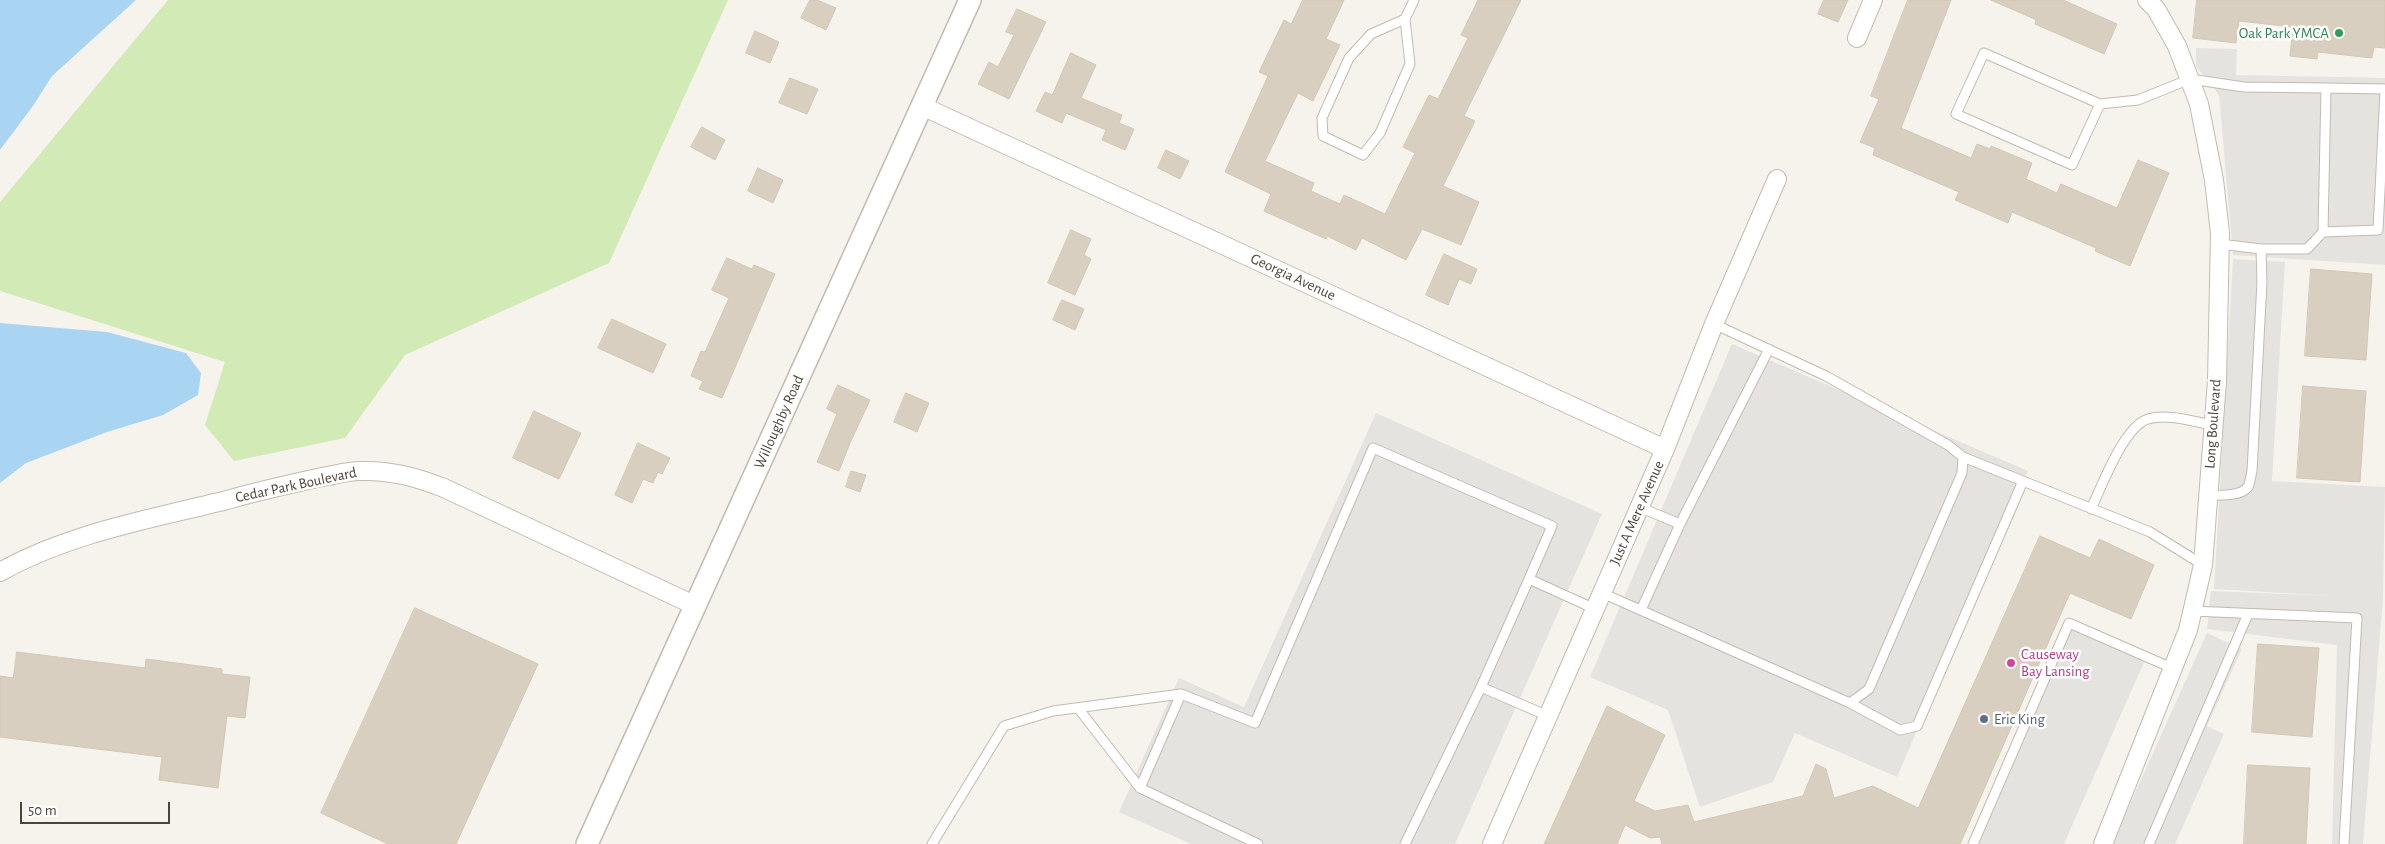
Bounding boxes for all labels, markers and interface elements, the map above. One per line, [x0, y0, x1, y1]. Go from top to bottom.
place label: Oak Park YMCA [2239, 24, 2329, 42]
marker: Oak Park YMCA [2333, 27, 2345, 39]
street label: Georgia Avenue [1248, 249, 1338, 305]
street label: Willoughby Road [750, 372, 808, 472]
street label: Long Boulevard [2201, 379, 2225, 469]
street label: Just A Mere Avenue [1606, 458, 1668, 568]
street label: Cedar Park Boulevard [234, 463, 358, 507]
place label: Causeway Bay Lansing [2021, 645, 2090, 680]
marker: Causeway Bay Lansing [2005, 657, 2017, 669]
place label: Eric King [1994, 710, 2045, 728]
marker: Eric King [1978, 713, 1990, 725]
scale bar [22, 792, 172, 824]
text: 50 m [28, 803, 57, 818]

